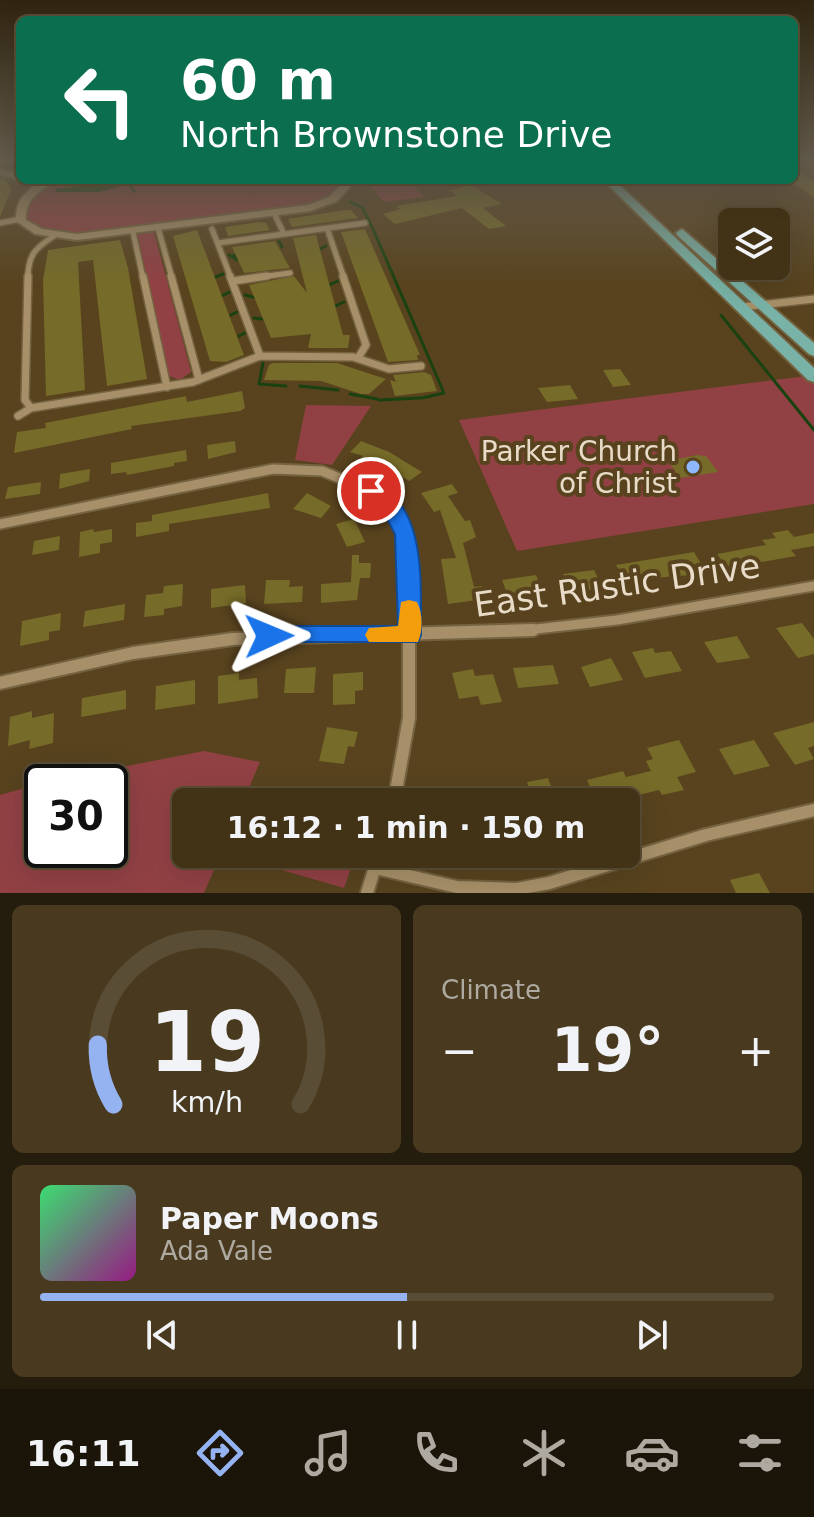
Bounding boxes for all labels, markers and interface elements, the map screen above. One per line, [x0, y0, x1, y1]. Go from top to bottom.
text: 60 m [180, 47, 336, 112]
icon: left [48, 48, 152, 152]
text: North Brownstone Drive [180, 114, 612, 155]
map controls [718, 208, 790, 280]
button: layers [718, 208, 790, 280]
place label: Parker Church of Christ [481, 435, 677, 500]
pin [337, 457, 405, 525]
marker: Parker Church of Christ [684, 458, 702, 476]
icon: arrive [349, 469, 393, 513]
street label: East Rustic Drive [471, 545, 763, 625]
position arrow [227, 594, 311, 678]
speed limit sign: 30 [24, 764, 128, 868]
text: 16:12 · 1 min · 150 m [227, 810, 585, 845]
text: Climate [441, 975, 541, 1005]
text: 19 [149, 994, 264, 1091]
text: 19° [551, 1015, 664, 1085]
text: − [441, 1025, 478, 1076]
text: + [737, 1025, 774, 1076]
text: km/h [170, 1085, 243, 1119]
text: Paper Moons [160, 1201, 379, 1236]
text: Ada Vale [160, 1236, 273, 1266]
icon: previous [140, 1313, 184, 1357]
icon: pause [385, 1313, 429, 1357]
icon: next [630, 1313, 674, 1357]
icon: directions [192, 1425, 248, 1481]
icon: music [300, 1425, 356, 1481]
icon: phone [408, 1425, 464, 1481]
icon: climate [516, 1425, 572, 1481]
icon: car [624, 1425, 680, 1481]
icon: filters [732, 1425, 788, 1481]
text: 16:11 [26, 1433, 141, 1474]

